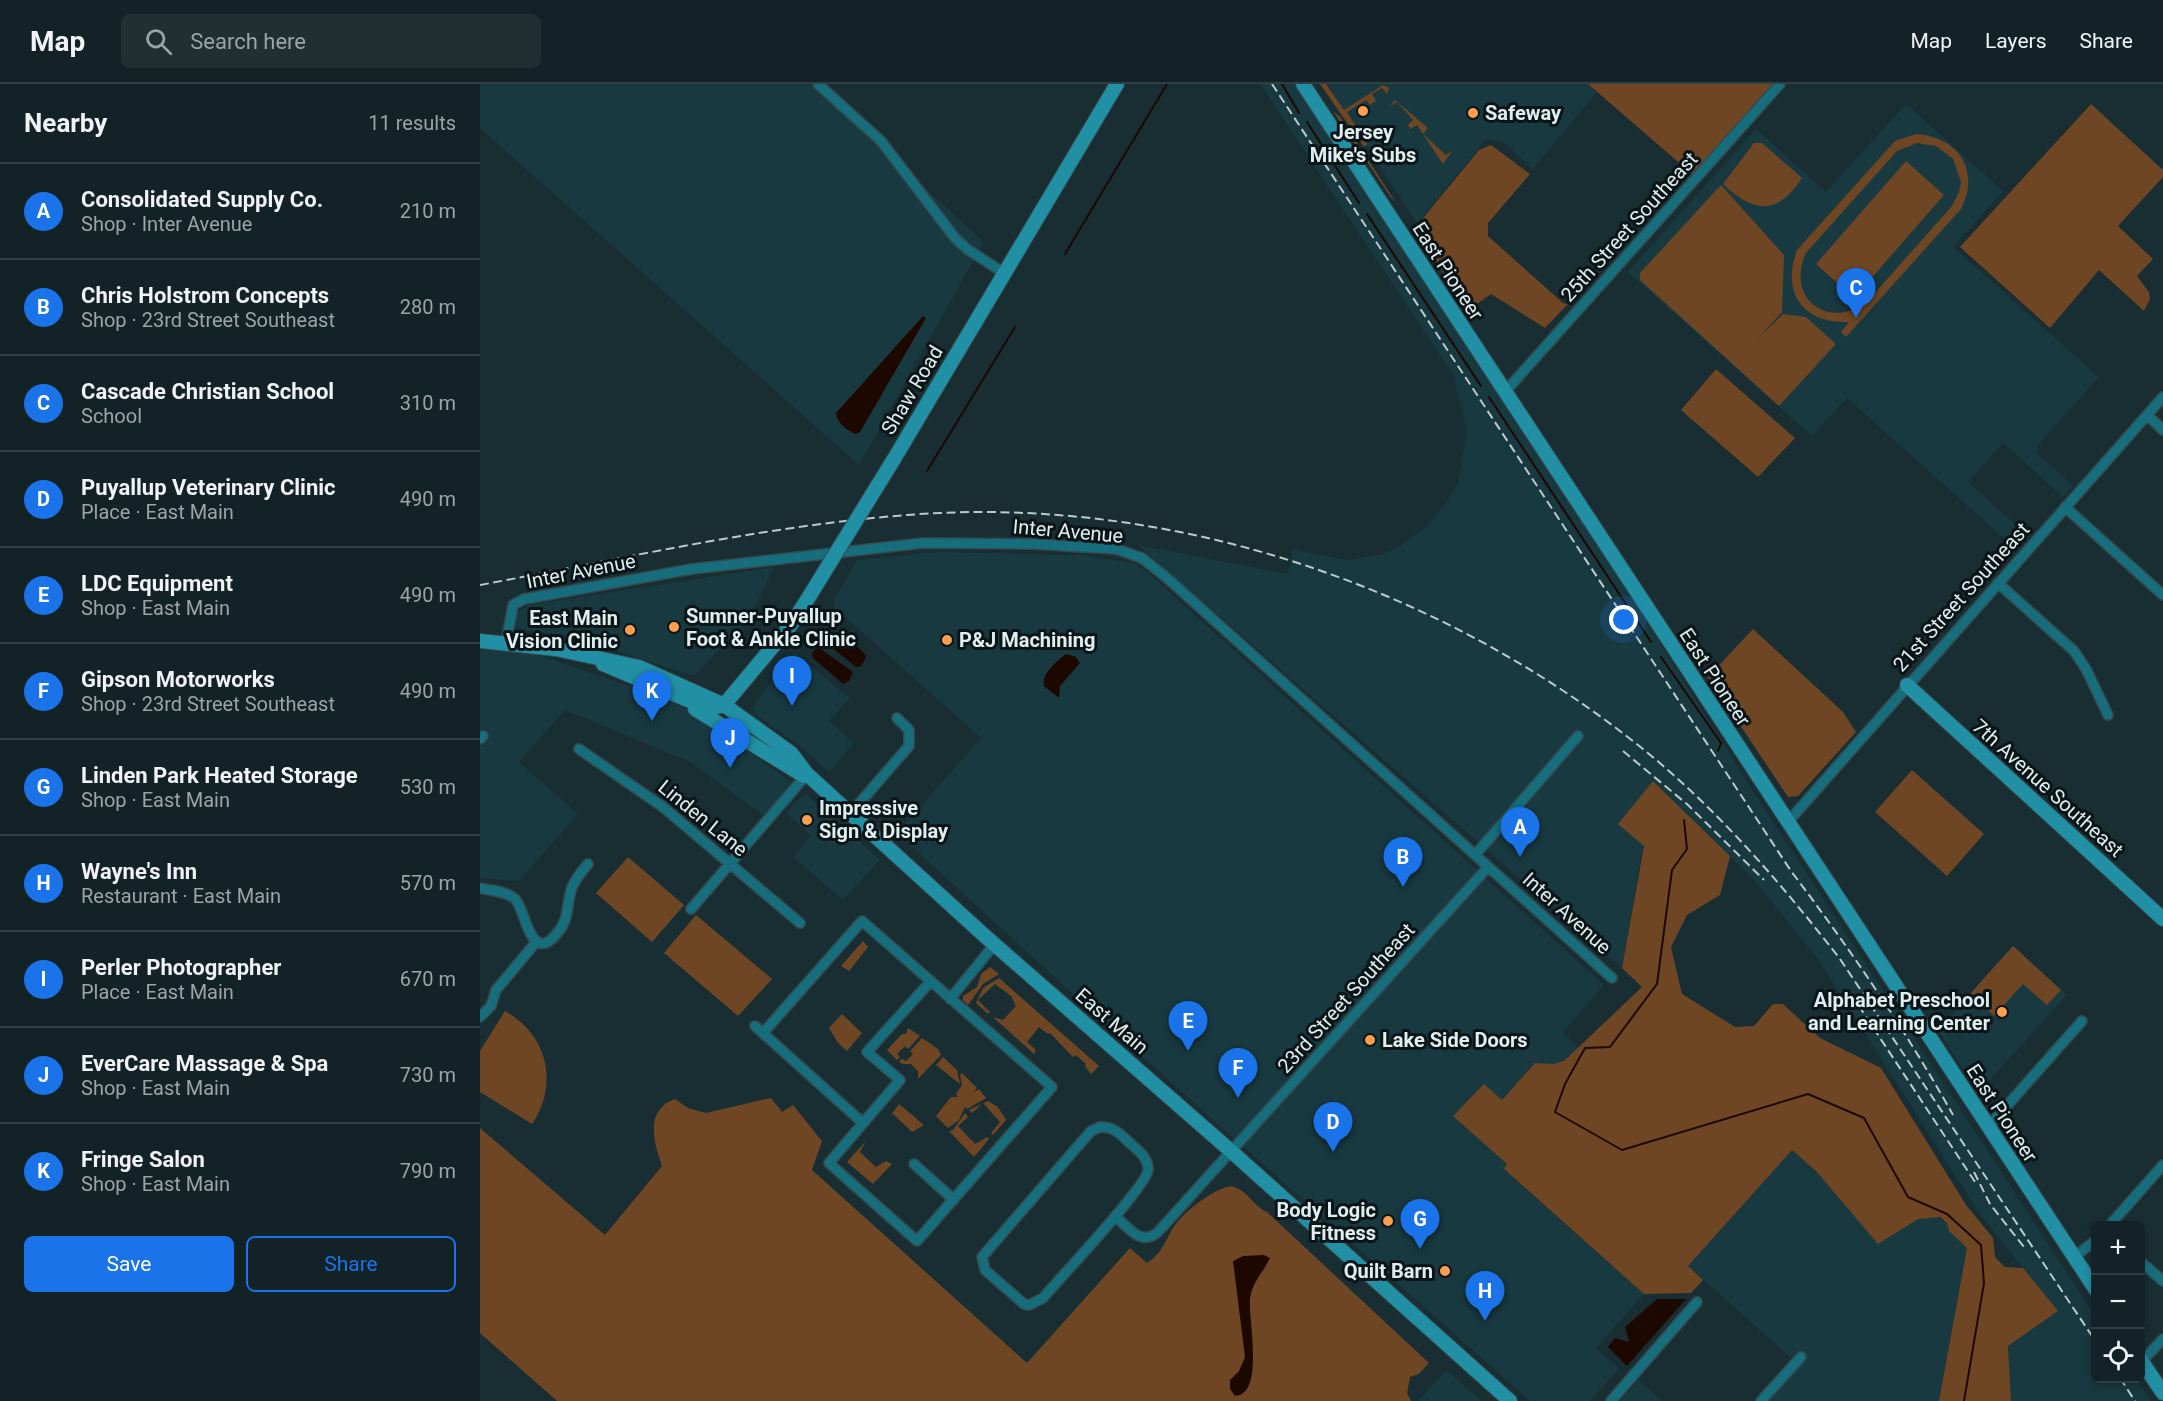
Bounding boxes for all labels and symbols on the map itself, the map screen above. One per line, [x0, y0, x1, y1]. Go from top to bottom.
place label: Safeway [1485, 101, 1562, 125]
marker: Jersey Mike's Subs [1356, 104, 1370, 118]
marker: Safeway [1466, 106, 1480, 120]
place label: Jersey Mike's Subs [1310, 120, 1416, 167]
street label: 25th Street Southeast [1556, 147, 1702, 307]
street label: East Pioneer [1407, 217, 1489, 325]
pin: C [1836, 268, 1876, 318]
street label: Shaw Road [876, 341, 948, 439]
street label: Inter Avenue [1012, 514, 1124, 548]
street label: 21st Street Southeast [1888, 518, 2034, 676]
street label: Inter Avenue [524, 549, 638, 593]
place label: Sumner-Puyallup Foot & Ankle Clinic [686, 604, 856, 651]
your location [1609, 605, 1638, 634]
place label: East Main Vision Clinic [506, 606, 618, 653]
marker: Sumner-Puyallup Foot & Ankle Clinic [667, 620, 681, 634]
marker: East Main Vision Clinic [623, 623, 637, 637]
street label: East Pioneer [1674, 623, 1756, 731]
place label: P&J Machining [959, 628, 1095, 652]
marker: P&J Machining [940, 633, 954, 647]
pin: I [772, 656, 812, 706]
pin: K [632, 672, 672, 721]
street label: 7th Avenue Southeast [1968, 714, 2128, 862]
pin: J [710, 718, 750, 768]
street label: Linden Lane [654, 775, 752, 861]
place label: Impressive Sign & Display [819, 796, 949, 843]
pin: A [1500, 808, 1540, 857]
marker: Impressive Sign & Display [800, 813, 814, 827]
pin: B [1384, 838, 1422, 887]
street label: Inter Avenue [1518, 867, 1616, 959]
street label: 23rd Street Southeast [1272, 918, 1420, 1078]
street label: East Main [1071, 983, 1153, 1059]
place label: Alphabet Preschool and Learning Center [1808, 988, 1991, 1035]
pin: E [1168, 1002, 1208, 1051]
marker: Alphabet Preschool and Learning Center [1995, 1005, 2009, 1019]
place label: Lake Side Doors [1382, 1028, 1528, 1052]
marker: Lake Side Doors [1363, 1033, 1377, 1047]
pin: F [1218, 1048, 1257, 1098]
street label: East Pioneer [1961, 1059, 2043, 1167]
pin: D [1314, 1102, 1352, 1152]
place label: Body Logic Fitness [1276, 1198, 1376, 1245]
pin: G [1400, 1200, 1440, 1249]
marker: Body Logic Fitness [1381, 1214, 1395, 1228]
place label: Quilt Barn [1344, 1259, 1433, 1283]
marker: Quilt Barn [1438, 1264, 1452, 1278]
pin: H [1466, 1272, 1504, 1321]

